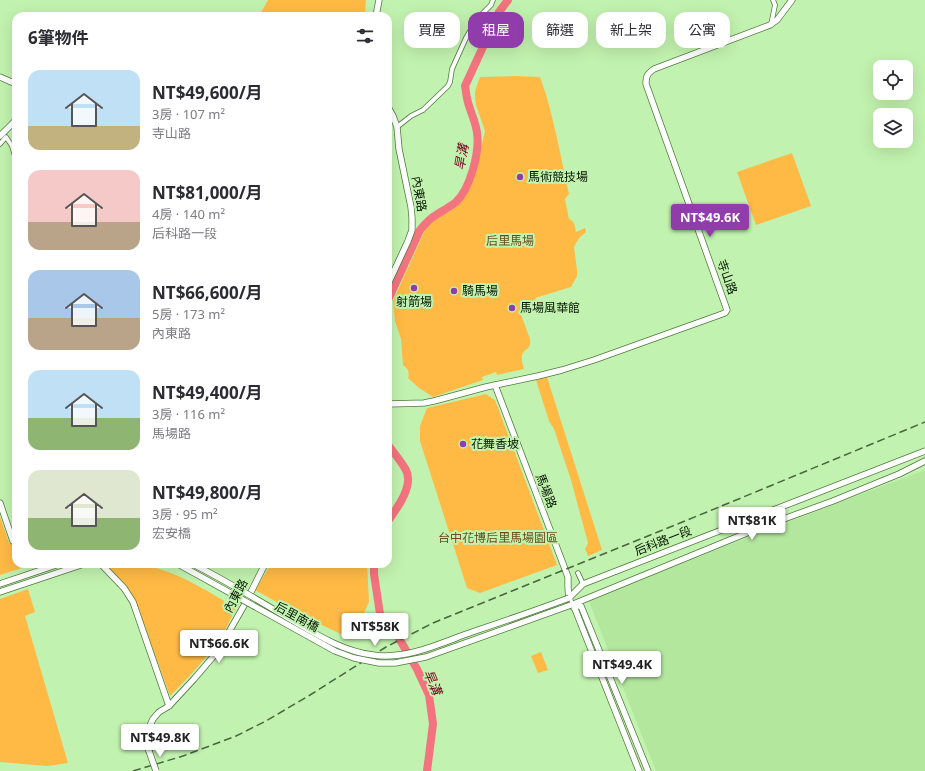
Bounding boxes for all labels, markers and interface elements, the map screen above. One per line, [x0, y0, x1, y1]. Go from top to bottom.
chip: 買屋 [404, 12, 460, 48]
chip: 租屋 [468, 12, 524, 48]
chip: 篩選 [532, 12, 588, 48]
chip: 新上架 [596, 12, 666, 48]
chip: 公寓 [674, 12, 730, 48]
icon: filters [354, 25, 376, 47]
text: 6筆物件 [28, 26, 89, 49]
map controls [873, 60, 913, 148]
button: locate [873, 60, 913, 100]
text: NT$49,600/月 [152, 81, 263, 104]
icon: home [60, 86, 108, 134]
text: 3房 · 107 m² [152, 105, 225, 123]
button: layers [873, 108, 913, 148]
text: 寺山路 [152, 124, 191, 142]
water label: 旱溝 [450, 141, 472, 171]
place label: 馬術競技場 [528, 168, 588, 185]
marker: 馬術競技場 [515, 172, 525, 182]
street label: 內東路 [408, 175, 431, 213]
text: NT$81,000/月 [152, 181, 263, 204]
icon: home [60, 186, 108, 234]
pin: NT$49.6K [669, 204, 751, 238]
text: 4房 · 140 m² [152, 205, 225, 223]
text: NT$49.6K [680, 208, 740, 226]
text: 后科路一段 [152, 224, 217, 242]
park label: 后里馬場 [486, 232, 534, 249]
street label: 寺山路 [713, 257, 742, 297]
text: NT$66,600/月 [152, 281, 263, 304]
place label: 騎馬場 [462, 282, 498, 299]
marker: 射箭場 [409, 283, 419, 293]
icon: home [60, 286, 108, 334]
marker: 騎馬場 [449, 286, 459, 296]
place label: 射箭場 [396, 293, 432, 310]
place label: 馬場風華館 [520, 299, 580, 316]
marker: 馬場風華館 [507, 303, 517, 313]
text: 5房 · 173 m² [152, 305, 225, 323]
text: 內東路 [152, 324, 191, 342]
text: NT$49,400/月 [152, 381, 263, 404]
icon: home [60, 386, 108, 434]
text: 3房 · 116 m² [152, 405, 225, 423]
text: 馬場路 [152, 424, 191, 442]
place label: 花舞香坡 [471, 435, 519, 452]
marker: 花舞香坡 [458, 439, 468, 449]
street label: 馬場路 [532, 471, 561, 511]
text: NT$49,800/月 [152, 481, 263, 504]
icon: home [60, 486, 108, 534]
text: 3房 · 95 m² [152, 505, 218, 523]
pin: NT$81K [719, 507, 785, 541]
text: NT$81K [727, 511, 777, 529]
street label: 后科路一段 [632, 522, 694, 559]
text: 宏安橋 [152, 524, 191, 542]
park label: 台中花博后里馬場園區 [438, 529, 558, 546]
street label: 內東路 [220, 576, 252, 616]
street label: 后里南橋 [272, 597, 322, 636]
pin: NT$58K [342, 613, 408, 647]
text: NT$58K [350, 617, 400, 635]
pin: NT$66.6K [178, 630, 260, 664]
text: NT$66.6K [189, 634, 249, 652]
pin: NT$49.4K [581, 651, 663, 685]
text: NT$49.4K [592, 655, 652, 673]
water label: 旱溝 [420, 667, 447, 699]
pin: NT$49.8K [119, 724, 201, 758]
text: NT$49.8K [130, 728, 190, 746]

